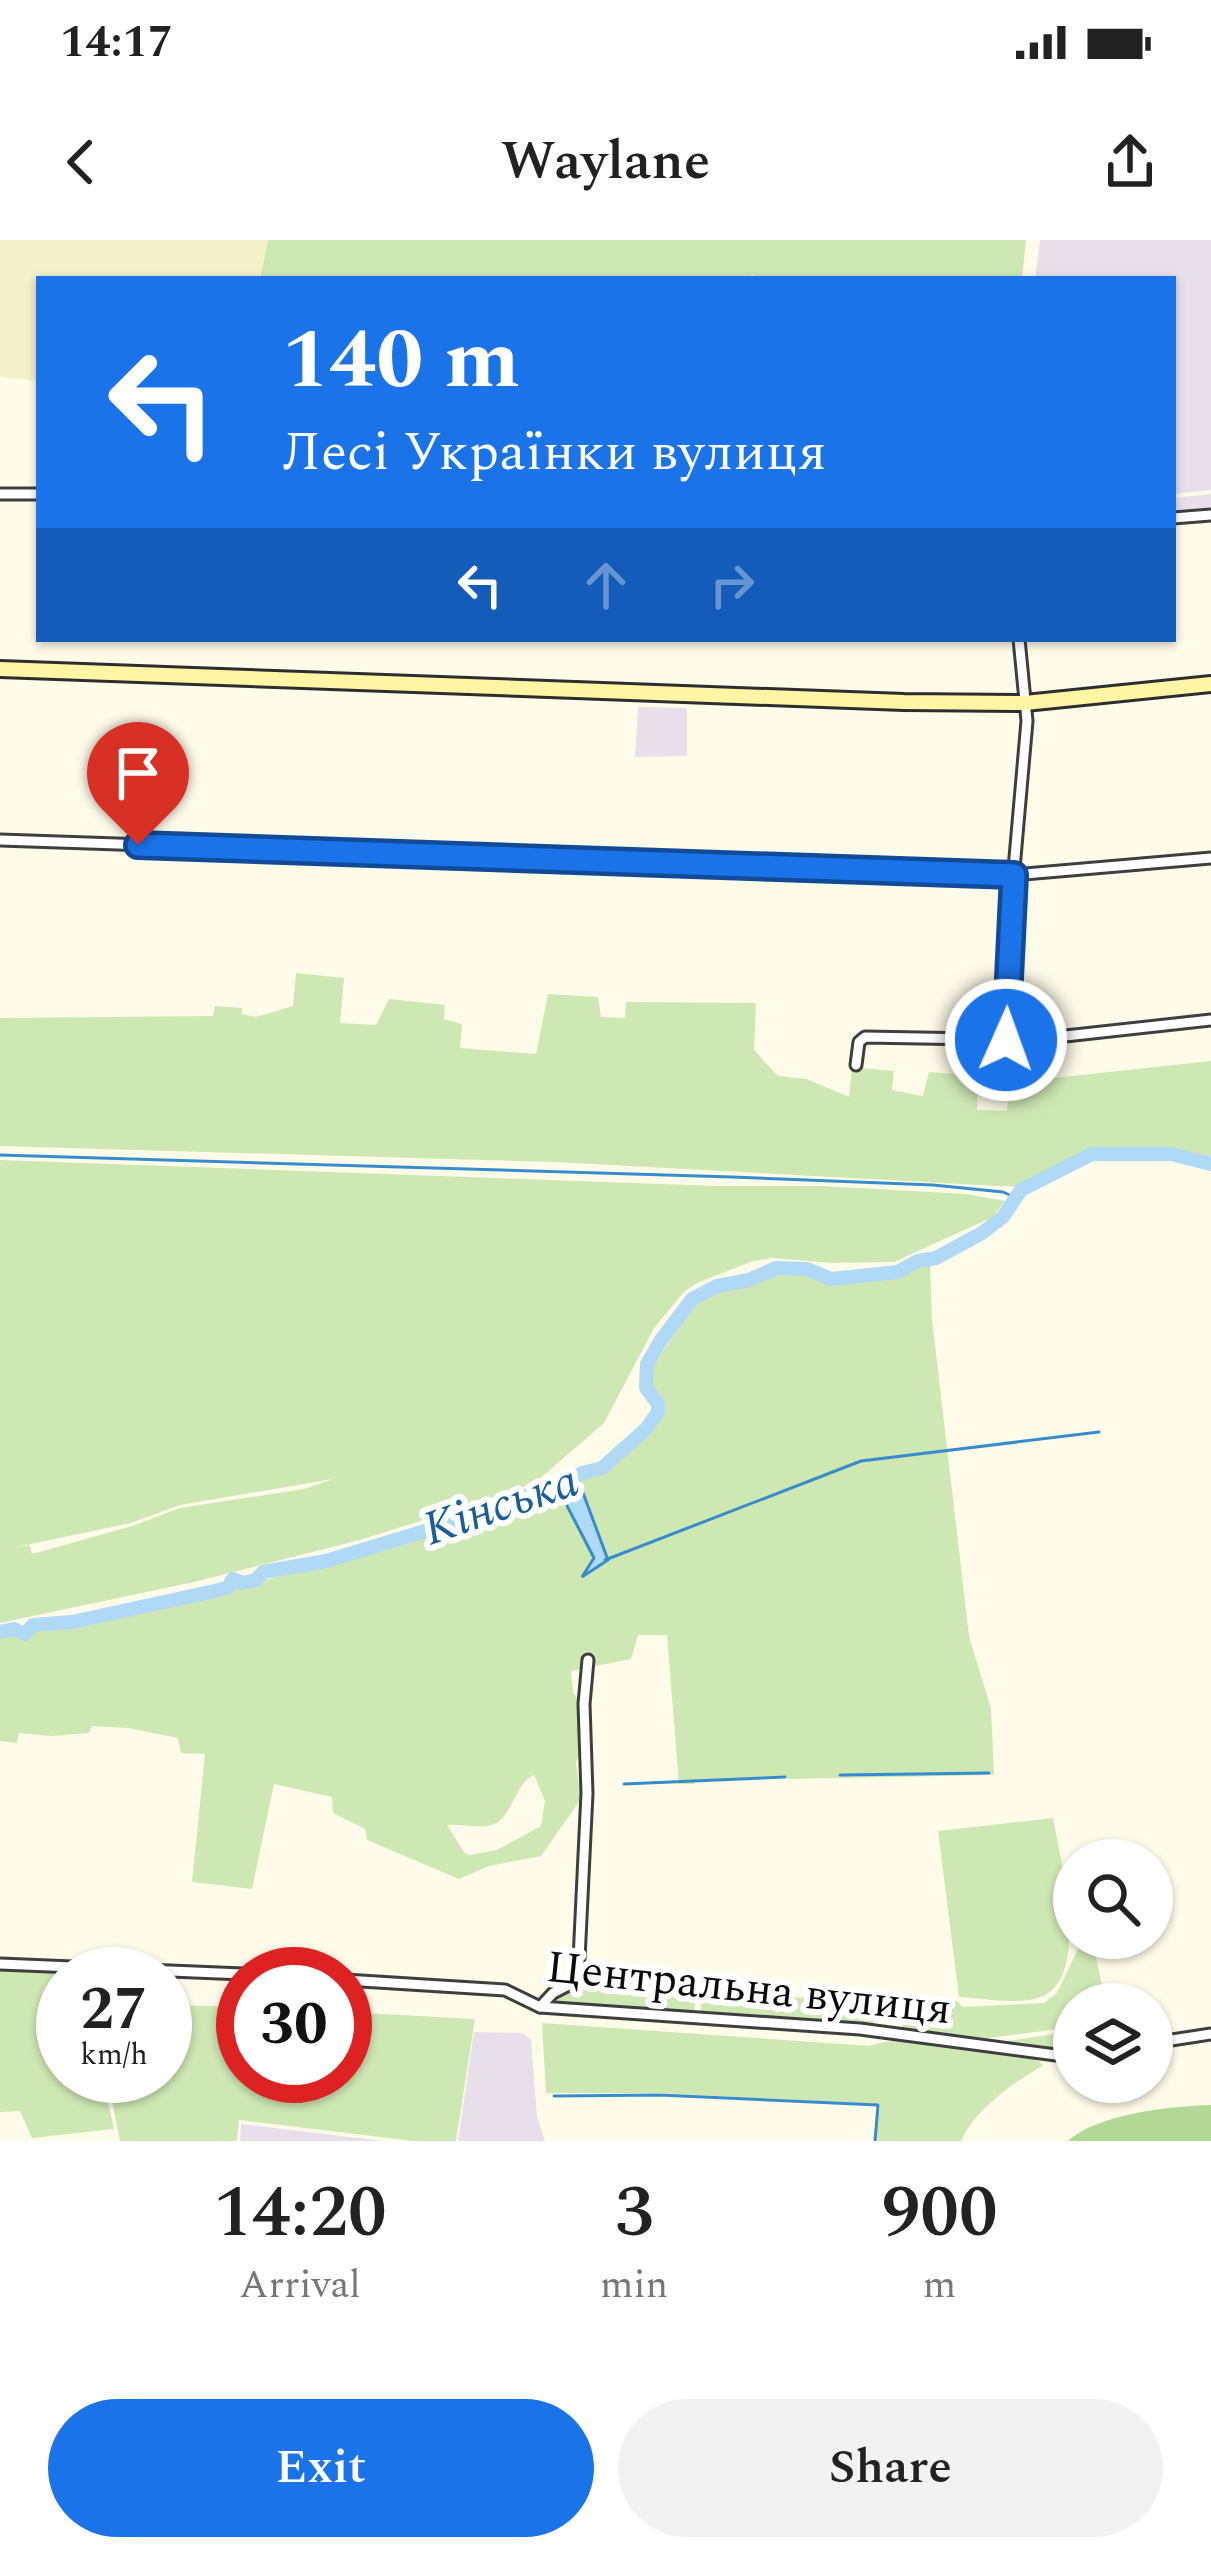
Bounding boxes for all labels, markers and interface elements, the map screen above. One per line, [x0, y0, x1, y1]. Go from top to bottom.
text: 14:17 [60, 8, 173, 77]
text: Waylane [501, 121, 710, 203]
icon: back [48, 129, 114, 195]
icon: share [1097, 129, 1163, 195]
text: 140 m [282, 297, 520, 425]
icon: left [84, 324, 240, 480]
text: Лесі Українки вулиця [282, 412, 826, 494]
icon: left [447, 552, 513, 618]
icon: ahead [573, 552, 639, 618]
icon: right [699, 552, 765, 618]
pin [87, 722, 189, 845]
icon: arrive [105, 740, 171, 806]
position arrow [943, 977, 1069, 1103]
water label: Кінська [413, 1445, 588, 1566]
map controls [1053, 1839, 1173, 2103]
button: search [1053, 1839, 1173, 1959]
street label: Центральна вулиця [543, 1933, 954, 2044]
speed limit sign: 30 [216, 1947, 372, 2103]
text: 27 [80, 1964, 148, 2056]
button: layers [1053, 1983, 1173, 2103]
text: km/h [80, 2032, 148, 2078]
text: 14:20 [213, 2159, 387, 2268]
text: 3 [615, 2159, 653, 2268]
text: 900 [882, 2159, 998, 2268]
text: Arrival [239, 2256, 361, 2315]
text: min [600, 2256, 668, 2315]
text: m [923, 2256, 956, 2315]
button: Exit [48, 2399, 594, 2537]
button: Share [618, 2399, 1163, 2537]

